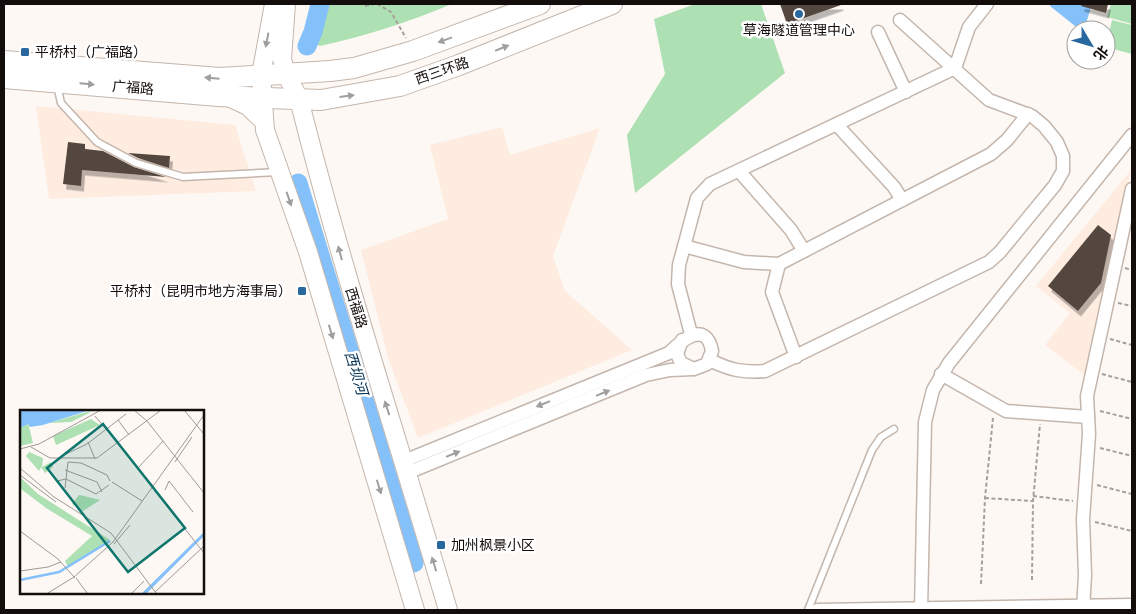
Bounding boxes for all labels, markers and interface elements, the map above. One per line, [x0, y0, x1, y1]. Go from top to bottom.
marker: 草海隧道管理中心 [793, 8, 805, 20]
north arrow [1066, 20, 1116, 70]
place label: 草海隧道管理中心 [743, 22, 855, 39]
one-way arrow [263, 32, 271, 48]
one-way arrow [437, 36, 452, 44]
text: 北 [1090, 42, 1112, 63]
place label: 平桥村（广福路） [35, 44, 147, 61]
one-way arrow [495, 44, 509, 52]
marker: 平桥村（广福路） [19, 46, 31, 58]
street label: 西三环路 [413, 54, 471, 88]
one-way arrow [204, 73, 220, 81]
street label: 广福路 [111, 78, 155, 98]
one-way arrow [80, 80, 96, 88]
one-way arrow [340, 92, 356, 100]
one-way arrow [286, 191, 294, 206]
one-way arrow [336, 245, 344, 260]
place label: 平桥村（昆明市地方海事局） [110, 283, 292, 300]
marker: 平桥村（昆明市地方海事局） [296, 285, 308, 297]
street label: 西福路 [342, 285, 370, 331]
one-way arrow [328, 325, 336, 340]
water label: 西坝河 [341, 349, 372, 400]
one-way arrow [596, 388, 610, 396]
one-way arrow [383, 400, 391, 415]
one-way arrow [536, 400, 550, 408]
inset map [20, 410, 204, 594]
one-way arrow [445, 450, 460, 458]
one-way arrow [376, 480, 383, 495]
place label: 加州枫景小区 [451, 537, 535, 554]
marker: 加州枫景小区 [435, 539, 447, 551]
one-way arrow [430, 556, 438, 571]

